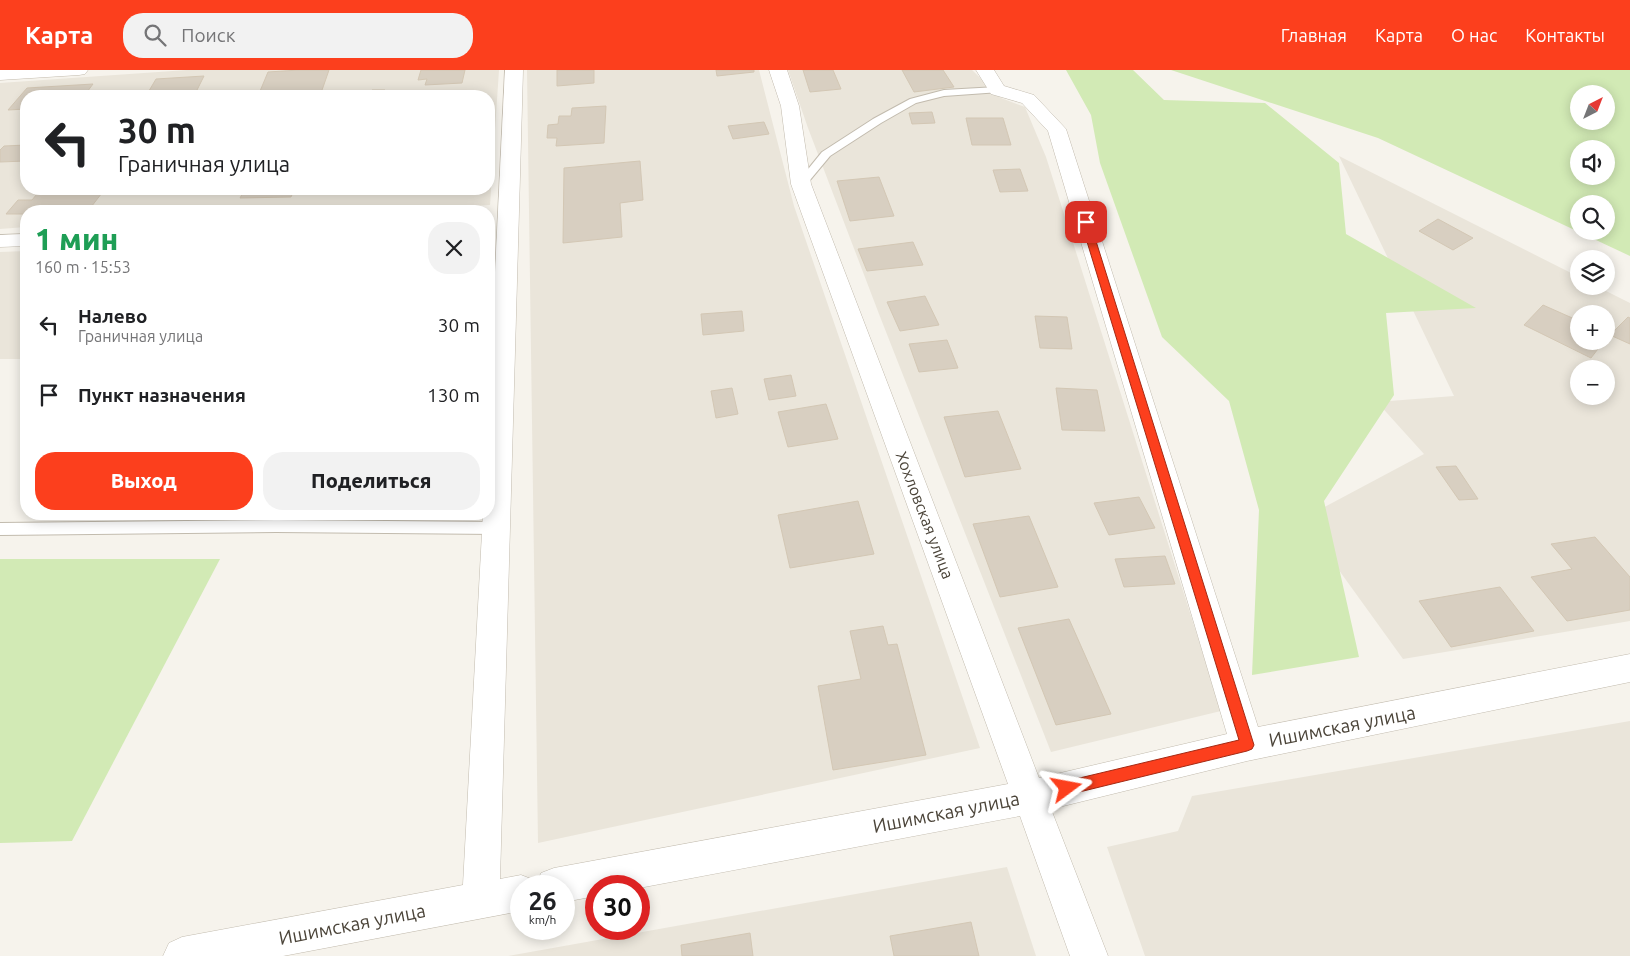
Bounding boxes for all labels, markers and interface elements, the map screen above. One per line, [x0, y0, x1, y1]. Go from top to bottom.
search box [123, 13, 473, 58]
icon: search [141, 21, 169, 49]
text: Карта [25, 22, 93, 49]
text: Поиск [181, 24, 235, 46]
text: Главная [1281, 25, 1347, 45]
text: Карта [1375, 25, 1423, 45]
text: О нас [1451, 25, 1497, 45]
text: Контакты [1525, 25, 1605, 45]
north arrow [1570, 85, 1615, 130]
map controls [1570, 85, 1615, 405]
icon: left [35, 110, 100, 175]
text: 30 m [118, 110, 196, 150]
button: sound [1570, 140, 1615, 185]
text: Граничная улица [118, 151, 290, 176]
button: search [1570, 195, 1615, 240]
pin [1065, 201, 1107, 243]
icon: arrive [1072, 208, 1100, 236]
text: 1 мин [35, 222, 118, 256]
button: close [428, 222, 480, 274]
button: layers [1570, 250, 1615, 295]
text: 160 m · 15:53 [35, 258, 131, 276]
text: Налево [78, 305, 147, 327]
button: + [1570, 305, 1615, 350]
icon: left [35, 311, 63, 339]
text: 30 m [438, 314, 480, 336]
text: Граничная улица [78, 327, 203, 345]
button: − [1570, 360, 1615, 405]
icon: arrive [35, 381, 63, 409]
text: Пункт назначения [78, 384, 246, 406]
text: 130 m [427, 384, 480, 406]
street label: Хохловская улица [892, 449, 958, 581]
button: Выход [35, 452, 253, 510]
button: Поделиться [263, 452, 480, 510]
street label: Ишимская улица [1267, 701, 1417, 751]
position arrow [1040, 761, 1092, 813]
street label: Ишимская улица [871, 787, 1021, 837]
speed limit sign: 30 [585, 875, 650, 940]
text: 26 [528, 887, 557, 915]
street label: Ишимская улица [277, 899, 427, 949]
text: km/h [529, 913, 556, 926]

